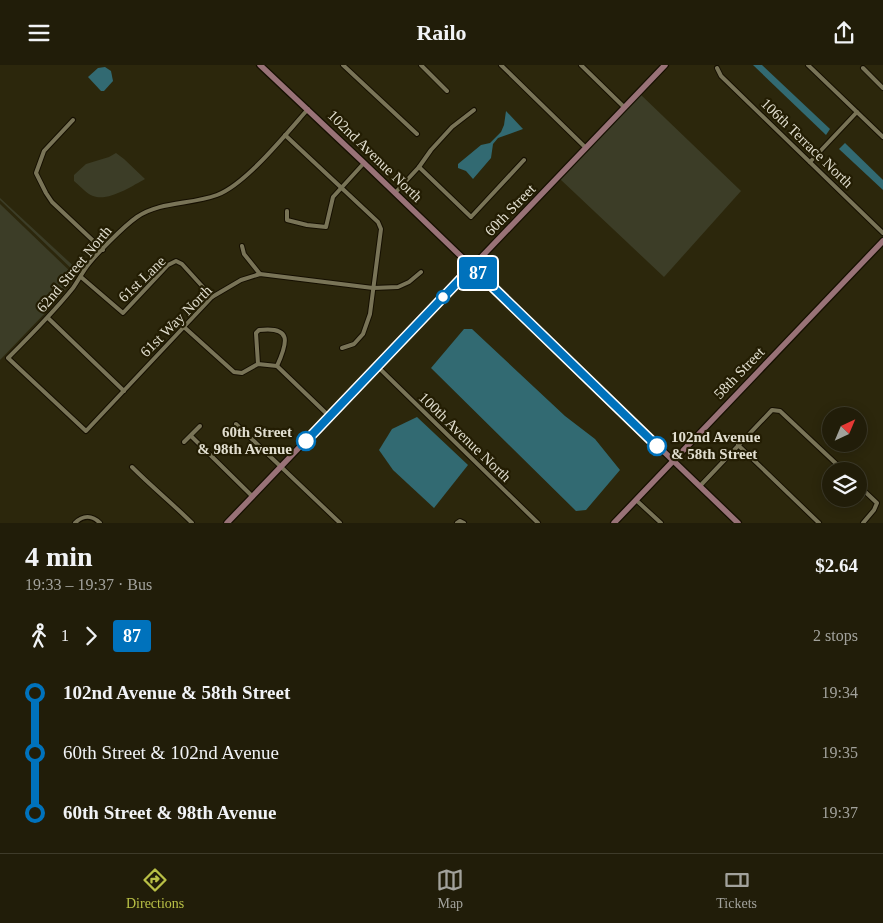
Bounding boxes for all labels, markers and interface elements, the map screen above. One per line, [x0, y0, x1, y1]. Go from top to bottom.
icon: menu [25, 19, 53, 47]
icon: share [830, 19, 858, 47]
text: Railo [416, 20, 467, 45]
street label: 106th Terrace North [758, 95, 856, 191]
street label: 102nd Avenue North [325, 107, 426, 205]
street label: 60th Street [482, 180, 539, 239]
street label: 62nd Street North [33, 222, 115, 315]
street label: 61st Lane [115, 253, 169, 305]
line badge: 87 [456, 257, 500, 289]
text: 87 [469, 263, 487, 283]
street label: 61st Way North [137, 282, 215, 360]
unlabelled marker [436, 290, 450, 304]
street label: 58th Street [711, 343, 768, 402]
street label: 100th Avenue North [416, 389, 515, 485]
north arrow [822, 407, 868, 453]
map controls [822, 407, 867, 507]
place label: 60th Street & 98th Avenue [197, 424, 292, 457]
place label: 102nd Avenue & 58th Street [671, 429, 761, 462]
marker: 60th Street & 98th Avenue [296, 431, 316, 451]
marker: 102nd Avenue & 58th Street [647, 436, 667, 456]
button: layers [822, 462, 867, 507]
text: 4 min [25, 541, 93, 572]
text: $2.64 [815, 555, 858, 576]
text: 19:33 – 19:37 · Bus [25, 576, 152, 593]
icon: walk [25, 622, 53, 650]
icon: forward [77, 622, 105, 650]
text: 87 [123, 626, 141, 646]
text: 1 [61, 627, 69, 644]
text: 2 stops [813, 627, 858, 644]
text: 102nd Avenue & 58th Street [63, 682, 290, 703]
text: 19:34 [822, 684, 858, 701]
text: 60th Street & 102nd Avenue [63, 742, 279, 763]
text: 19:35 [822, 744, 858, 761]
text: 60th Street & 98th Avenue [63, 802, 277, 823]
text: 19:37 [822, 804, 858, 821]
tab: Directions [126, 866, 184, 912]
tab: Map [436, 866, 464, 912]
tab: Tickets [716, 866, 757, 912]

